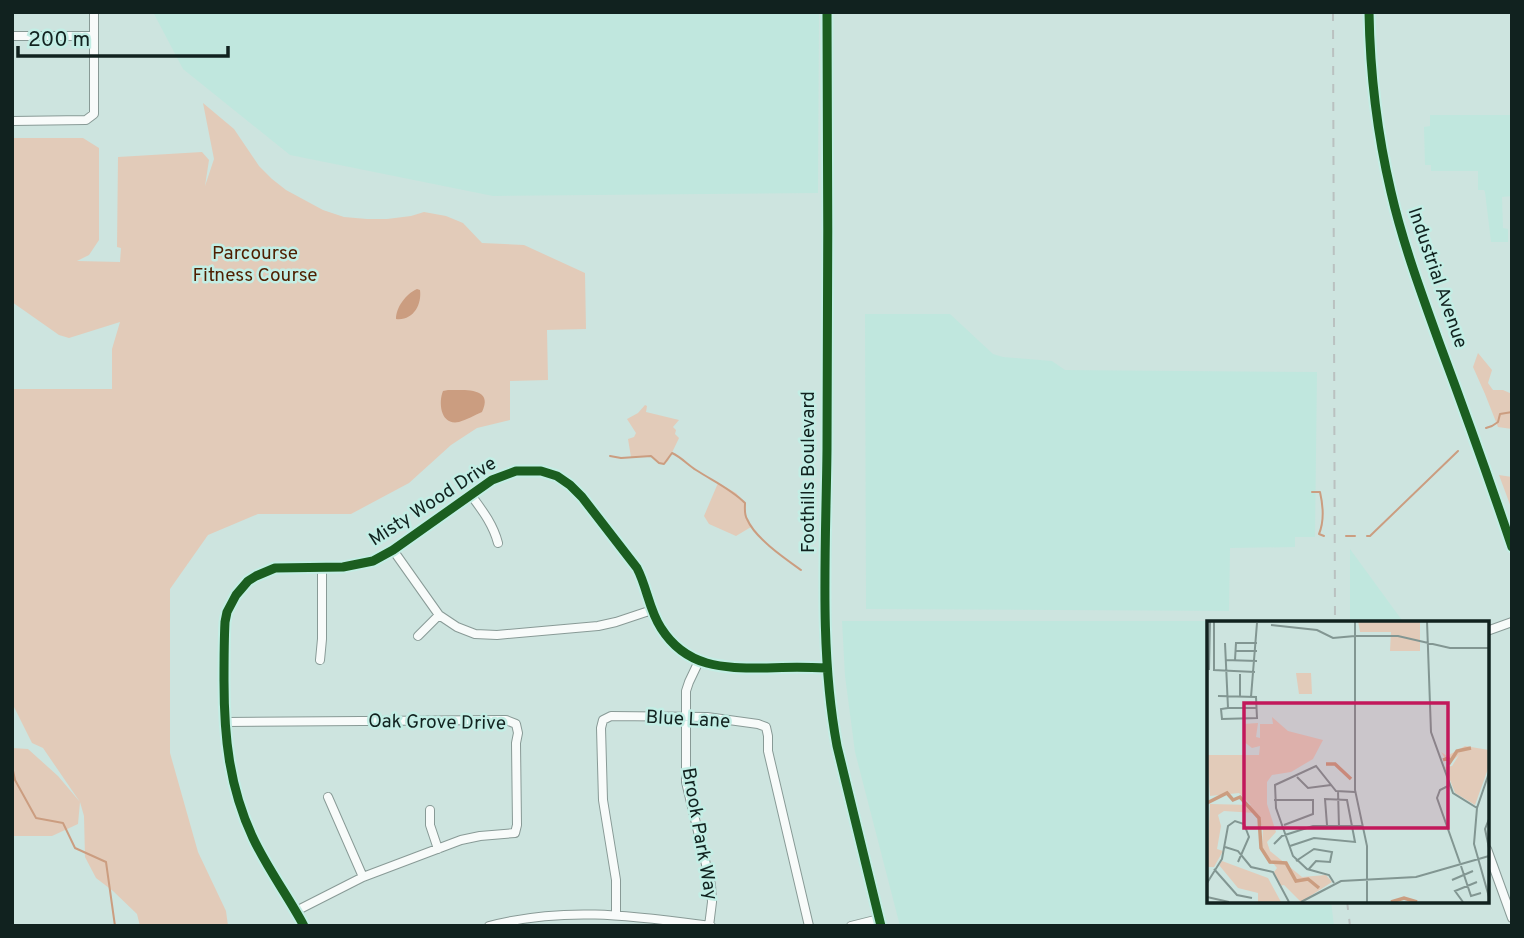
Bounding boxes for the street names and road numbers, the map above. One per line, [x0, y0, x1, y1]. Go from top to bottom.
street label: Industrial Avenue [1402, 205, 1472, 351]
street label: Foothills Boulevard [797, 391, 821, 553]
street label: Misty Wood Drive [365, 452, 501, 552]
street label: Blue Lane [645, 706, 731, 734]
street label: Oak Grove Drive [368, 710, 506, 736]
street label: Brook Park Way [676, 766, 722, 902]

